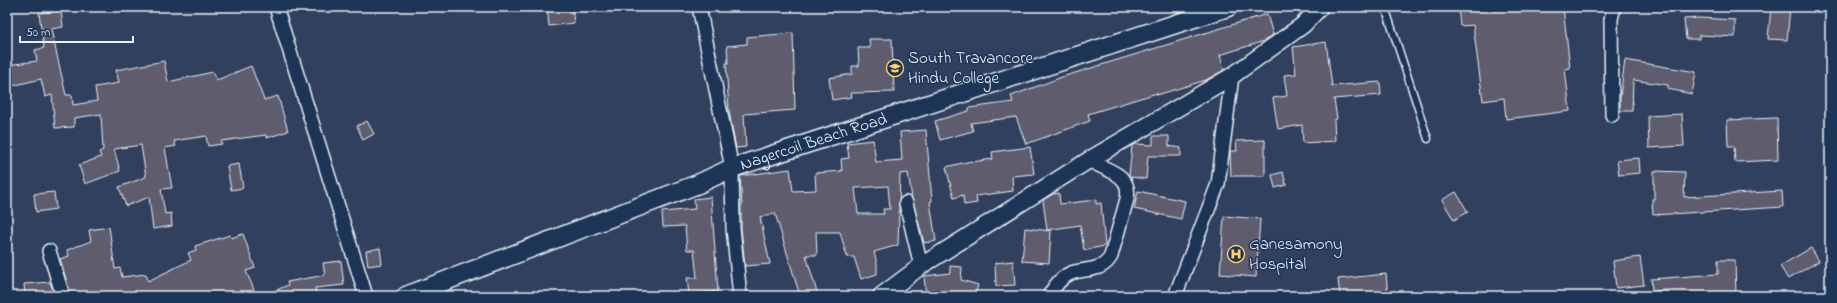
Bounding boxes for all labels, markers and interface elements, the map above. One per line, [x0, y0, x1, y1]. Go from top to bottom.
scale bar [20, 18, 133, 44]
text: 50 m [26, 24, 50, 42]
place label: South Travancore Hindu College [908, 46, 1033, 93]
school or university icon: South Travancore Hindu College [885, 58, 905, 78]
street label: Nagercoil Beach Road [737, 106, 891, 177]
place label: Ganesamony Hospital [1249, 232, 1343, 277]
hospital icon: Ganesamony Hospital [1226, 244, 1246, 264]

